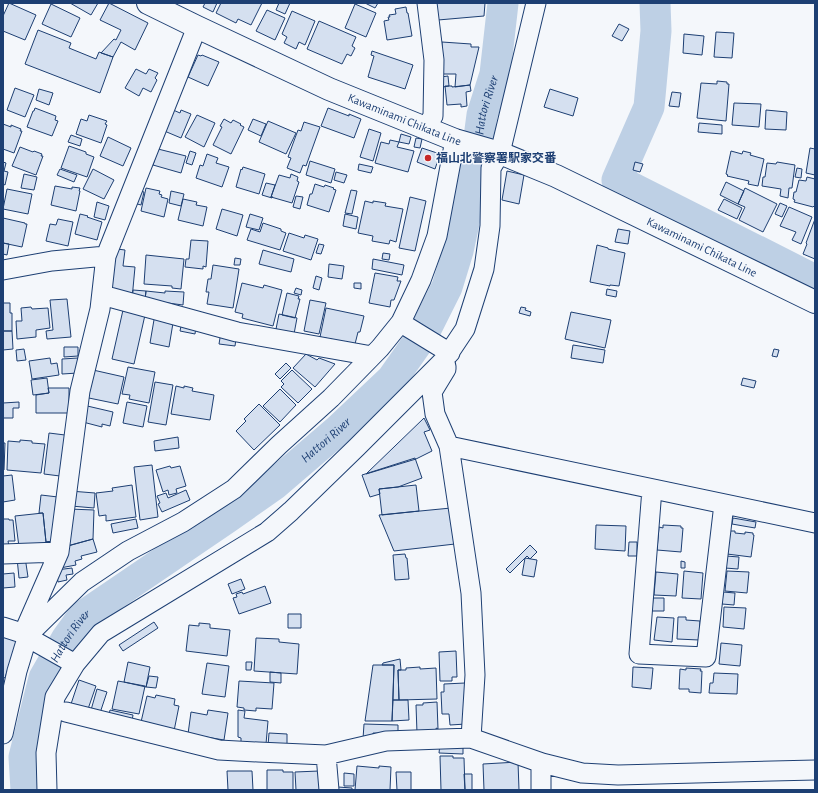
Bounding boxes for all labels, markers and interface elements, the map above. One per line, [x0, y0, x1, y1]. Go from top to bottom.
water label: Hattori River [473, 73, 501, 136]
street label: Kawaminami Chikata Line [346, 91, 463, 147]
place label: 福山北警察署駅家交番 [436, 151, 557, 164]
marker: 福山北警察署駅家交番 [423, 153, 433, 163]
street label: Kawaminami Chikata Line [645, 215, 759, 279]
water label: Hattori River [299, 415, 354, 465]
water label: Hattori River [48, 607, 93, 665]

